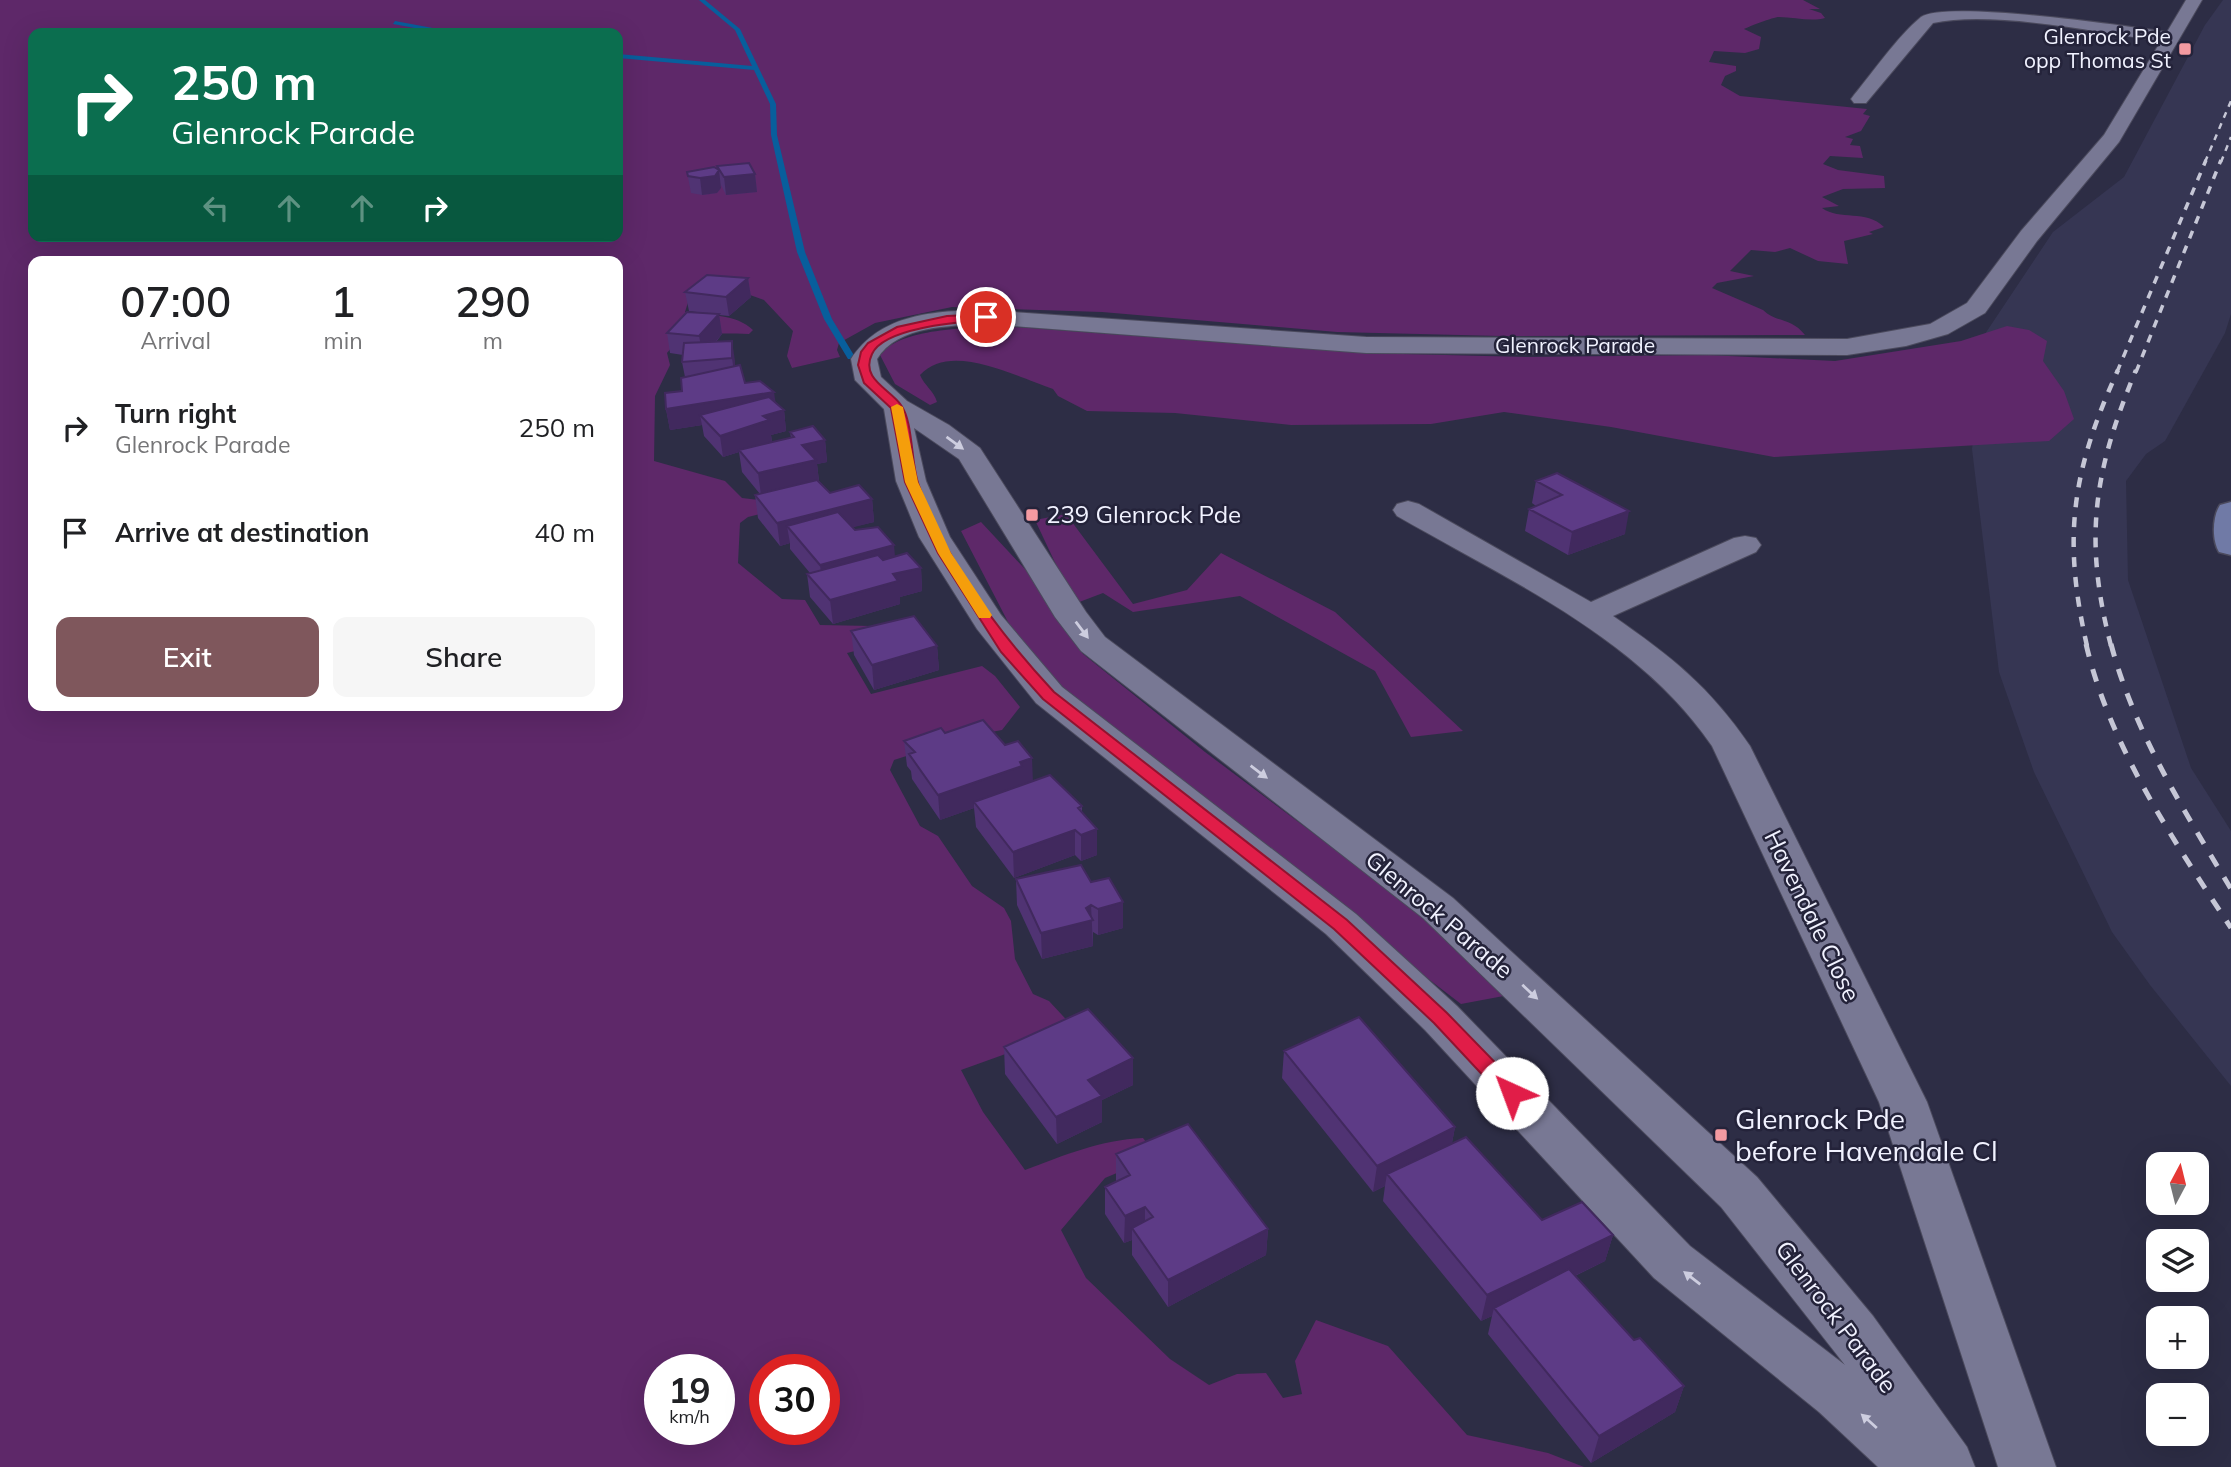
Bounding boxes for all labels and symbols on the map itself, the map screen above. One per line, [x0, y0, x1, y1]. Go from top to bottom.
place label: Glenrock Pde opp Thomas St [2024, 23, 2171, 73]
marker: Glenrock Pde opp Thomas St [2177, 41, 2193, 57]
pin [956, 287, 1016, 347]
street label: Glenrock Parade [1495, 332, 1655, 358]
one-way arrow [946, 435, 964, 449]
place label: 239 Glenrock Pde [1046, 499, 1241, 529]
marker: 239 Glenrock Pde [1024, 507, 1040, 523]
one-way arrow [1074, 621, 1088, 639]
one-way arrow [1249, 765, 1267, 780]
street label: Havendale Close [1758, 825, 1867, 1006]
street label: Glenrock Parade [1360, 844, 1519, 985]
one-way arrow [1521, 984, 1538, 1000]
position arrow [1475, 1056, 1549, 1130]
place label: Glenrock Pde before Havendale Cl [1735, 1101, 1998, 1168]
marker: Glenrock Pde before Havendale Cl [1713, 1127, 1729, 1143]
north arrow [2146, 1152, 2208, 1214]
street label: Glenrock Parade [1770, 1234, 1904, 1399]
one-way arrow [1683, 1271, 1701, 1285]
speed limit sign: 30 [749, 1354, 840, 1445]
one-way arrow [1860, 1413, 1878, 1429]

